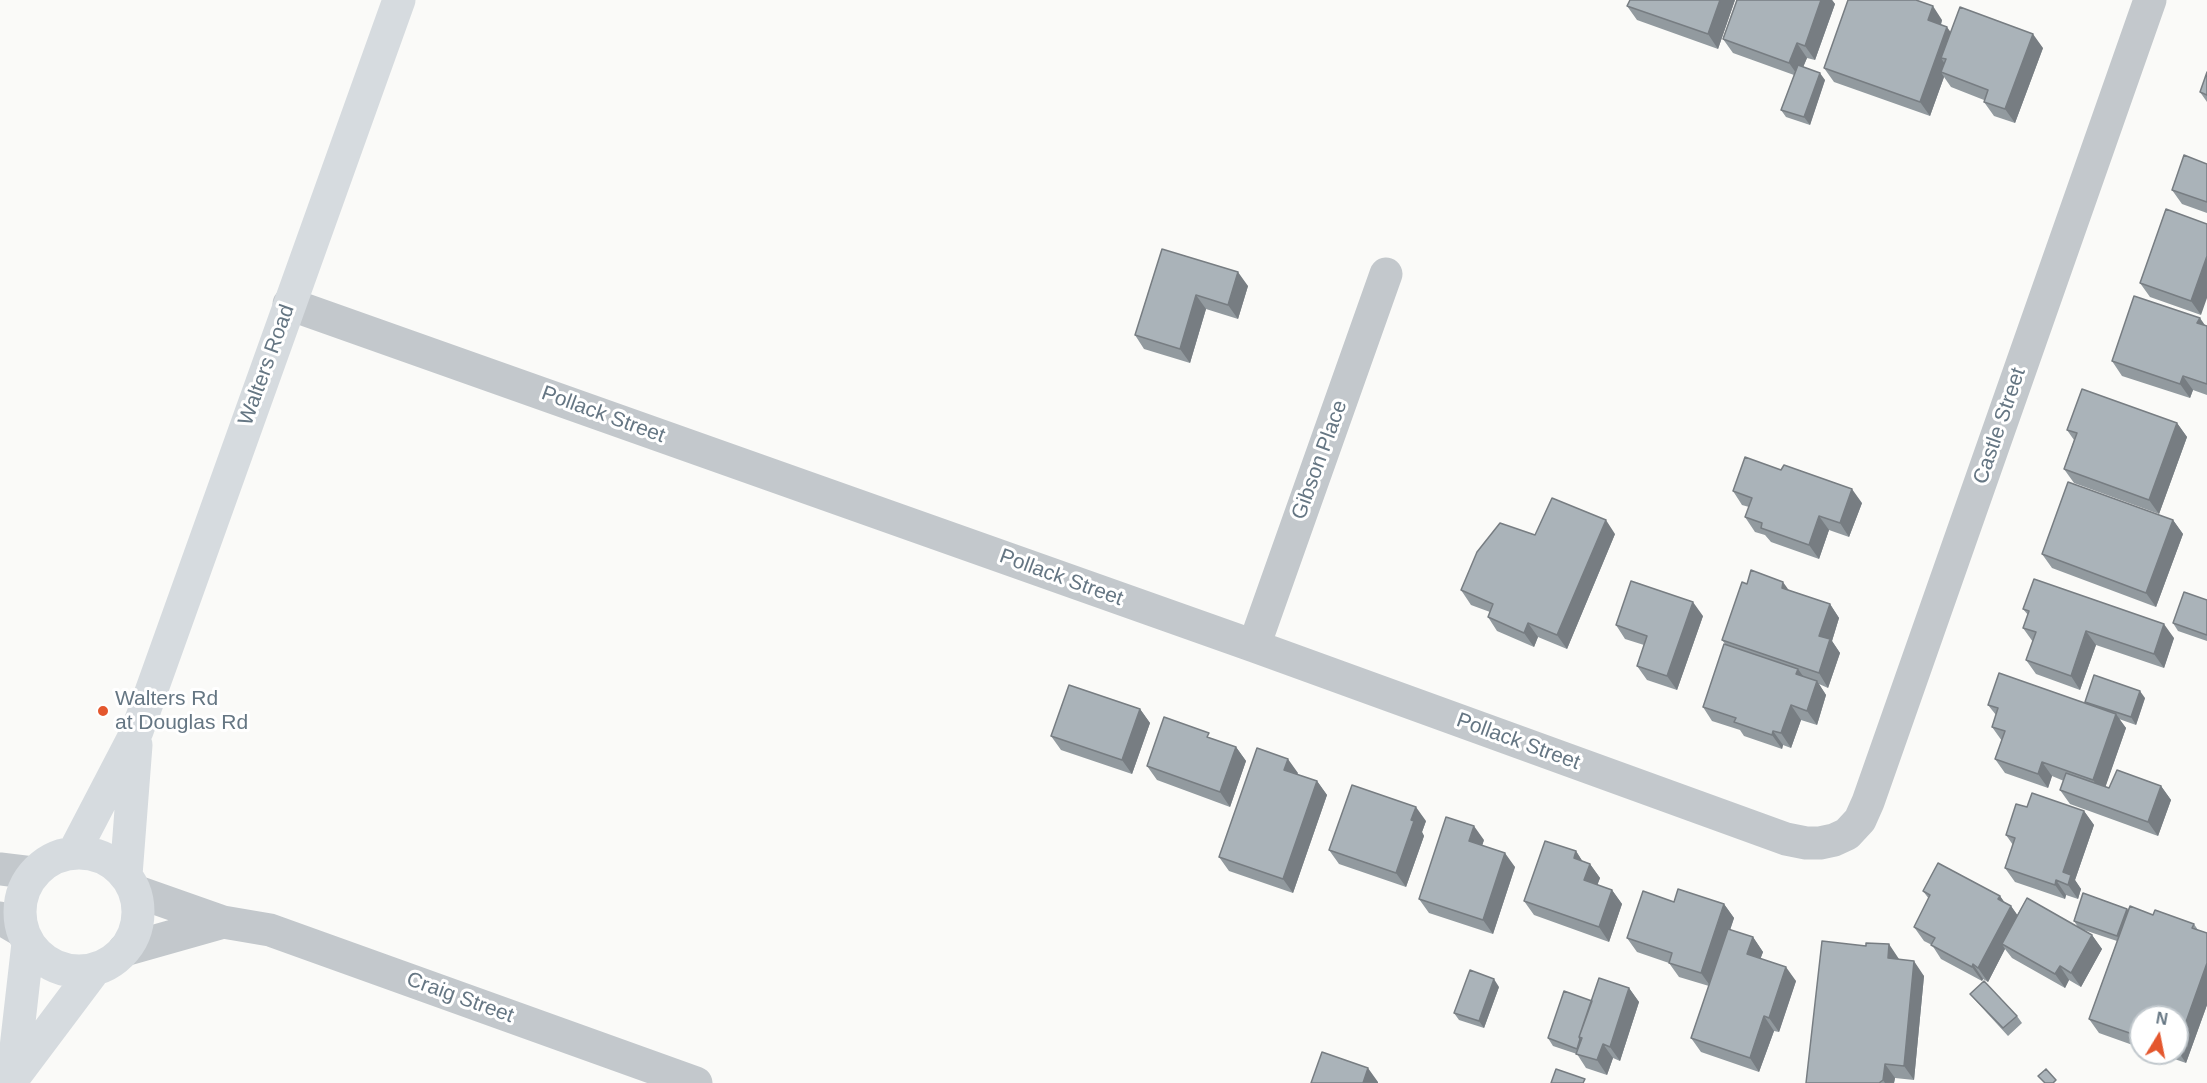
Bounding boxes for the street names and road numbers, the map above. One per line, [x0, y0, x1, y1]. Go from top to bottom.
street label: Walters Road [234, 301, 300, 429]
street label: Castle Street [1968, 365, 2032, 487]
street label: Pollack Street [538, 381, 668, 449]
street label: Gibson Place [1287, 397, 1353, 523]
street label: Pollack Street [996, 544, 1126, 612]
street label: Pollack Street [1453, 708, 1583, 776]
street label: Craig Street [403, 967, 517, 1029]

